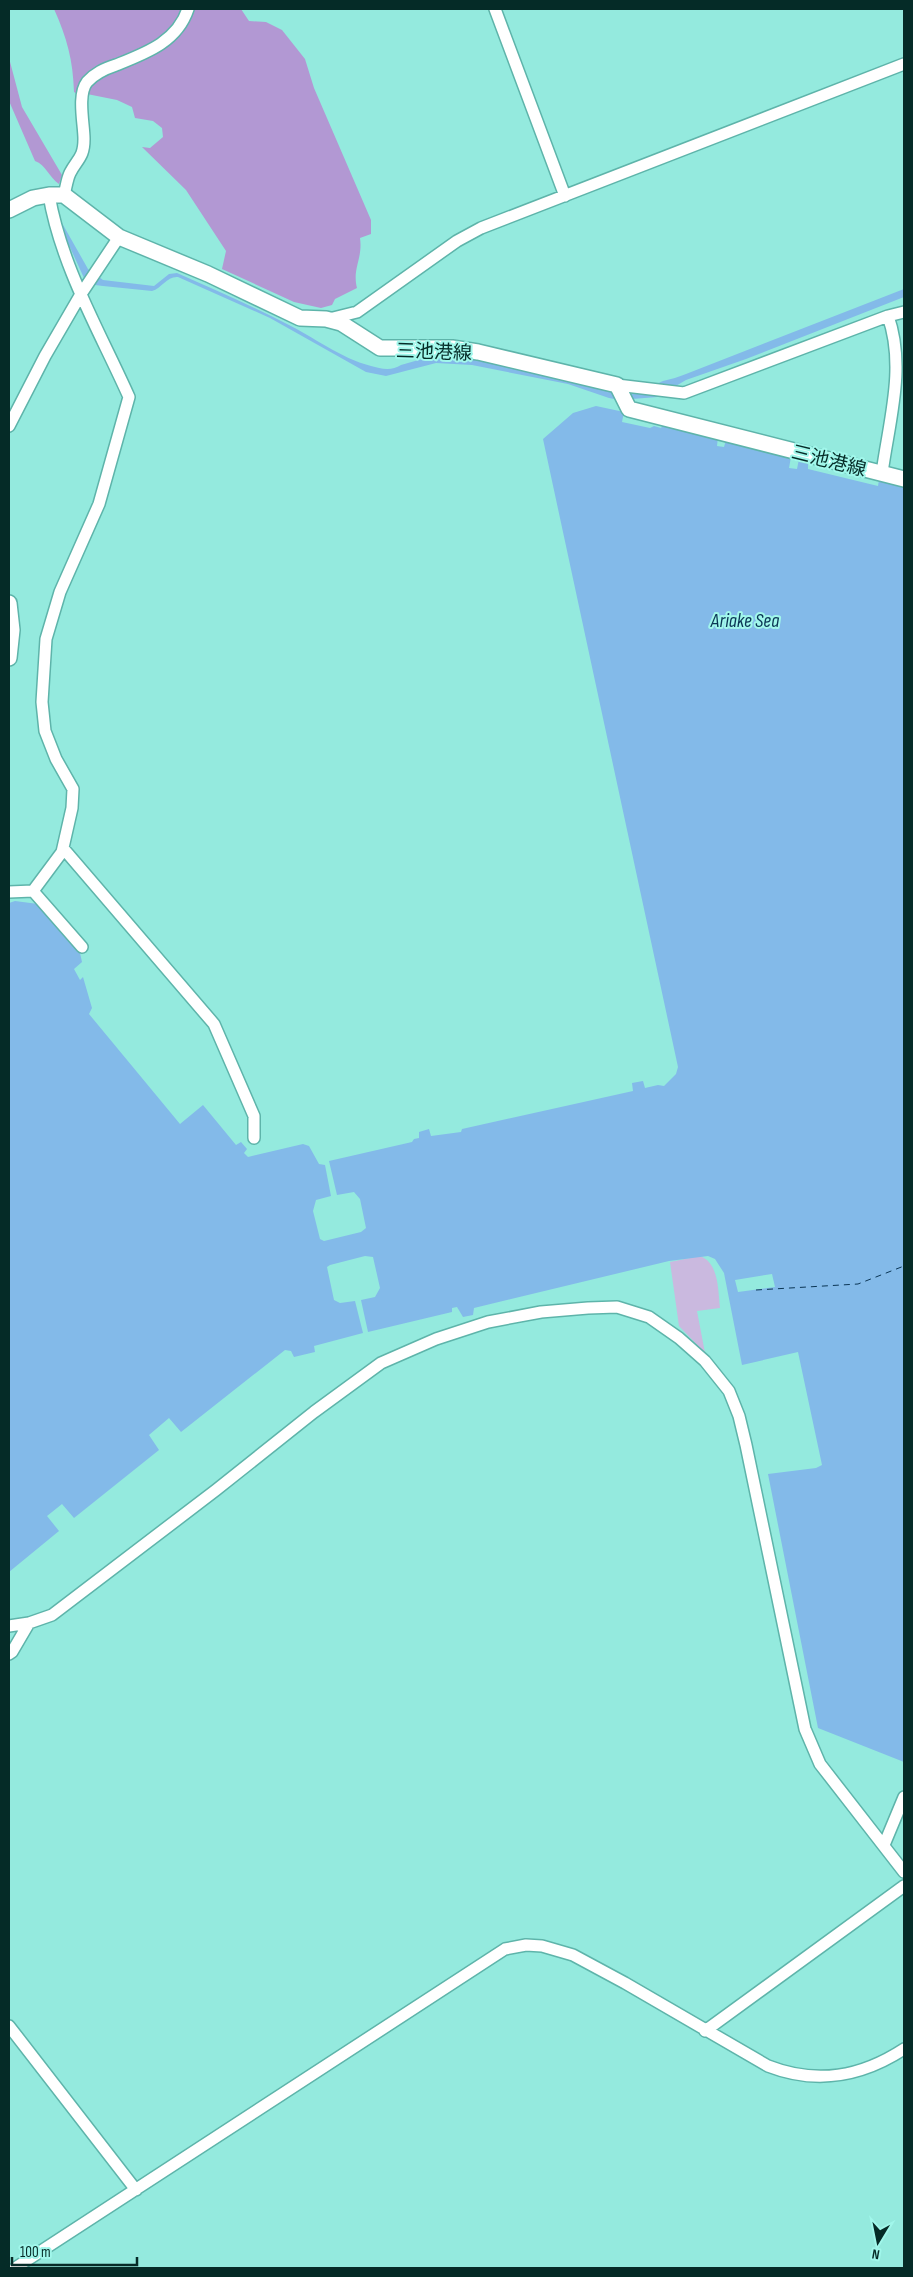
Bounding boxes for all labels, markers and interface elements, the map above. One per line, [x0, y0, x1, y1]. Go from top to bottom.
street label: 三池港線 [396, 340, 472, 365]
street label: 三池港線 [789, 441, 868, 482]
water label: Ariake Sea [710, 609, 779, 633]
north arrow [853, 2217, 903, 2267]
scale bar [12, 2234, 138, 2266]
text: 100 m [20, 2243, 51, 2262]
text: N [871, 2245, 881, 2263]

